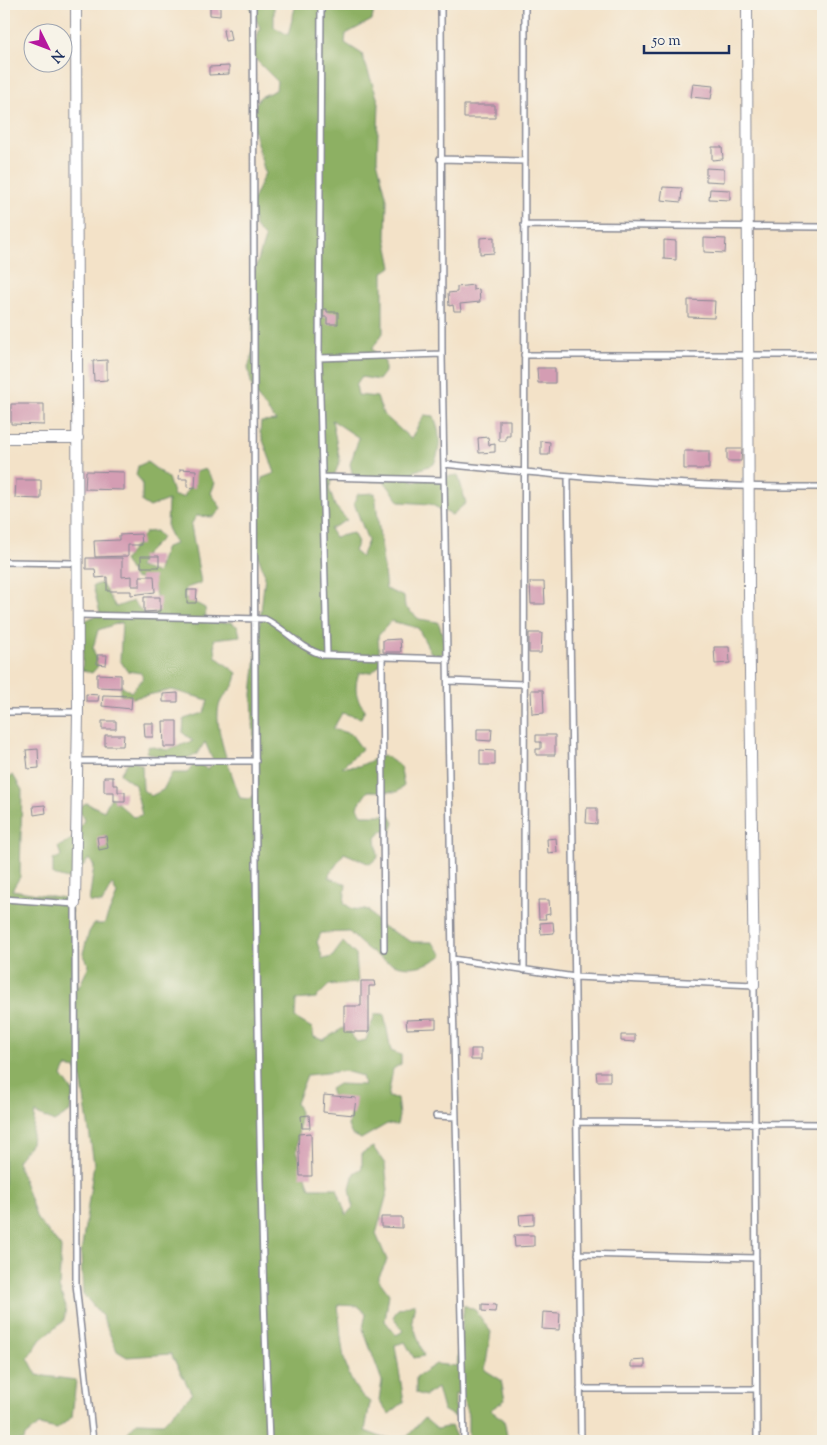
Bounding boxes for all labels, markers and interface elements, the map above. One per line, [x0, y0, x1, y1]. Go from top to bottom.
north arrow [22, 22, 72, 72]
scale bar [644, 22, 730, 54]
text: 50 m [651, 31, 681, 52]
text: N [45, 45, 67, 66]

